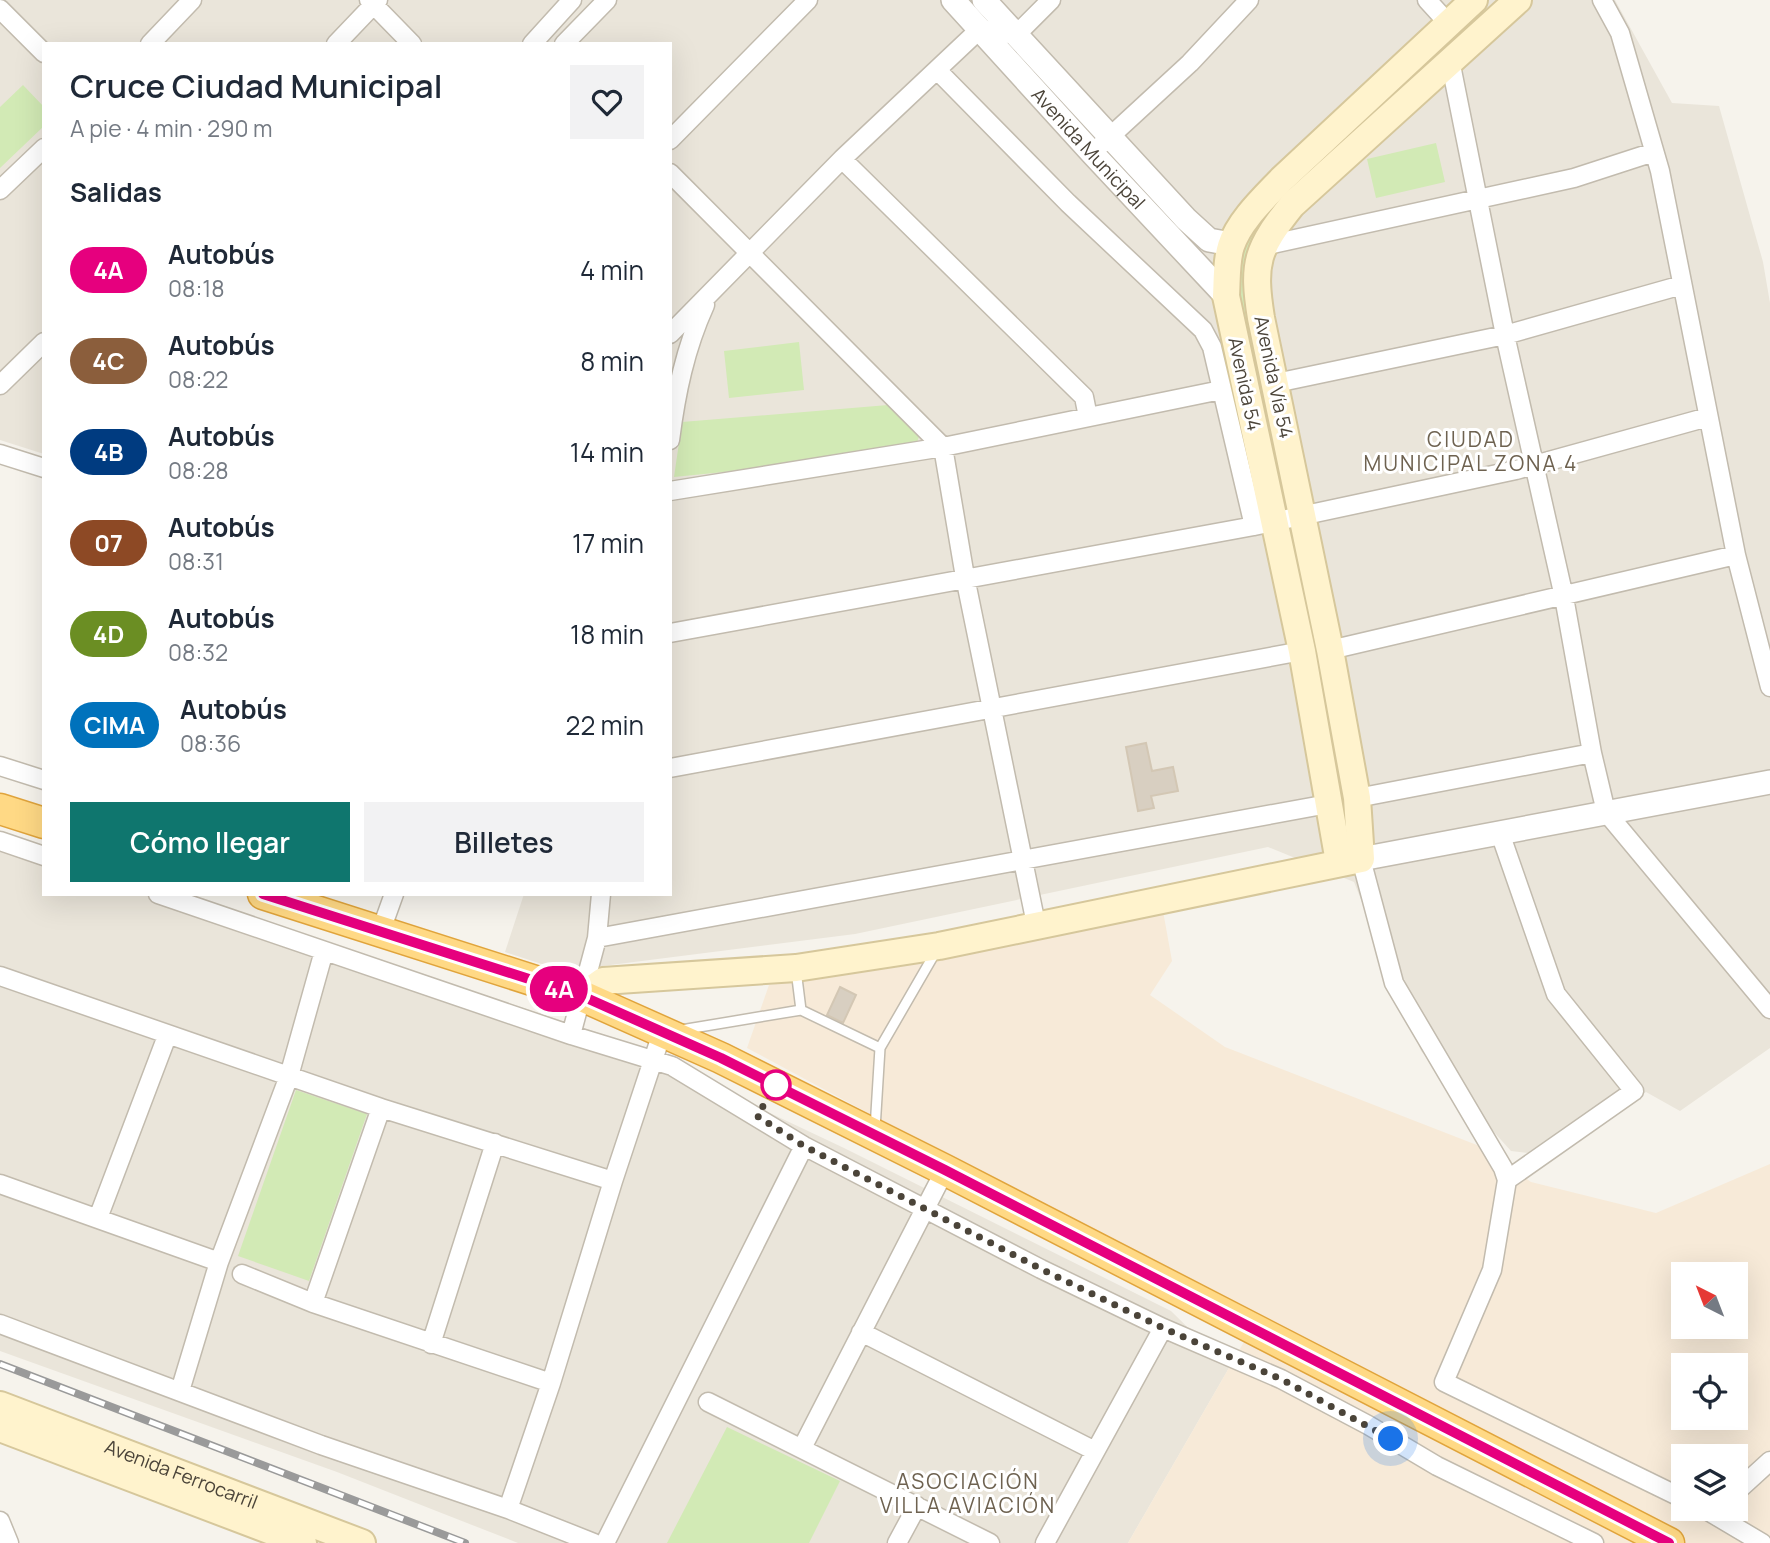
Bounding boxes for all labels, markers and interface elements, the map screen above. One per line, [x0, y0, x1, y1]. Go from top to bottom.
text: Cruce Ciudad Municipal [70, 63, 442, 108]
button: heart [570, 65, 644, 139]
street label: Avenida Municipal [1026, 82, 1151, 215]
text: A pie · 4 min · 290 m [70, 112, 273, 144]
text: Salidas [70, 174, 162, 210]
text: Autobús [168, 236, 275, 272]
text: 4 min [580, 252, 644, 288]
text: 4A [93, 253, 124, 286]
text: 08:18 [168, 272, 225, 304]
street label: Avenida Vía 54 [1248, 313, 1300, 441]
text: Autobús [168, 327, 275, 363]
street label: Avenida 54 [1222, 335, 1268, 433]
text: 8 min [580, 343, 644, 379]
text: 4C [92, 344, 125, 377]
text: 08:22 [168, 363, 228, 395]
text: Autobús [168, 418, 275, 454]
district label: CIUDAD MUNICIPAL ZONA 4 [1364, 425, 1578, 477]
text: 14 min [570, 434, 644, 470]
text: 4B [94, 435, 123, 468]
text: 08:28 [168, 454, 229, 486]
text: Autobús [168, 509, 275, 545]
text: 17 min [572, 525, 644, 561]
text: 07 [94, 526, 123, 559]
text: 08:31 [168, 545, 224, 577]
text: Autobús [168, 600, 275, 636]
text: 18 min [570, 616, 644, 652]
text: 4D [93, 617, 124, 650]
text: 08:32 [168, 636, 228, 668]
text: Autobús [180, 691, 287, 727]
text: 22 min [566, 707, 644, 743]
text: CIMA [84, 708, 145, 741]
text: 08:36 [180, 727, 241, 759]
button: Cómo llegar [70, 802, 350, 882]
button: Billetes [364, 802, 644, 882]
line badge: 4A [528, 966, 590, 1012]
text: 4A [544, 972, 574, 1005]
unlabelled marker [761, 1070, 791, 1100]
north arrow [1671, 1262, 1748, 1339]
map controls [1671, 1262, 1748, 1521]
button: locate [1671, 1353, 1748, 1430]
your location [1373, 1421, 1408, 1456]
street label: Avenida Ferrocarril [101, 1433, 261, 1515]
button: layers [1671, 1444, 1748, 1521]
district label: ASOCIACIÓN VILLA AVIACIÓN [880, 1467, 1056, 1519]

